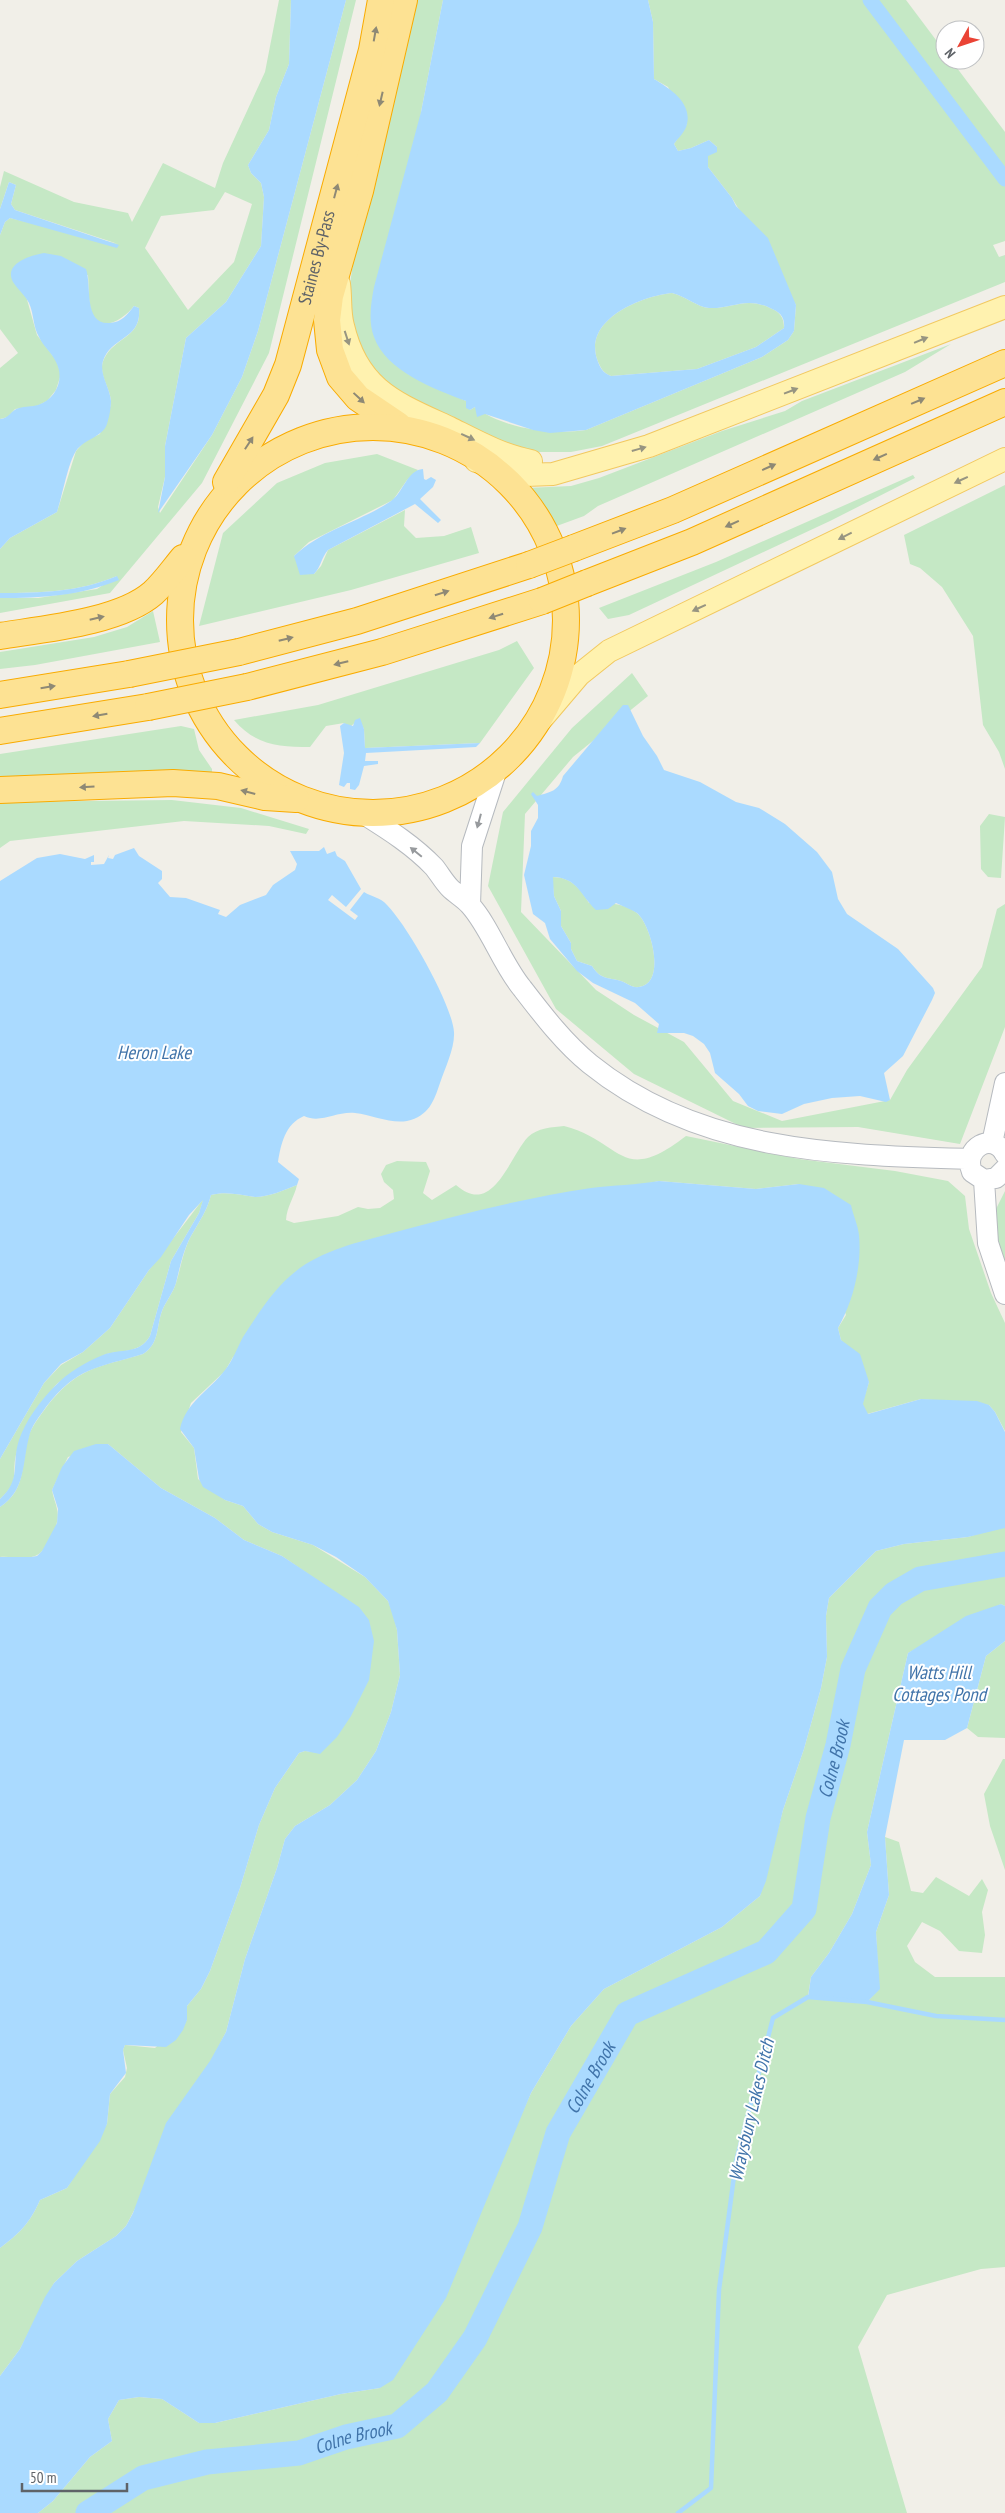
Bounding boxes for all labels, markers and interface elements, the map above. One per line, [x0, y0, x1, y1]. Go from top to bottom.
north arrow [935, 20, 985, 70]
one-way arrow [372, 25, 380, 41]
text: N [941, 45, 959, 62]
one-way arrow [377, 91, 385, 106]
one-way arrow [332, 184, 340, 199]
street label: Staines By-Pass [293, 208, 340, 307]
one-way arrow [343, 331, 351, 346]
one-way arrow [914, 336, 928, 344]
one-way arrow [784, 387, 799, 395]
one-way arrow [353, 392, 365, 404]
one-way arrow [911, 397, 925, 405]
one-way arrow [461, 433, 475, 441]
one-way arrow [244, 436, 254, 449]
one-way arrow [632, 445, 647, 453]
one-way arrow [873, 453, 887, 461]
one-way arrow [762, 463, 776, 471]
one-way arrow [954, 476, 968, 484]
one-way arrow [725, 520, 739, 528]
one-way arrow [612, 526, 627, 534]
one-way arrow [838, 532, 852, 540]
one-way arrow [434, 589, 449, 597]
one-way arrow [692, 604, 706, 612]
one-way arrow [488, 612, 503, 620]
one-way arrow [89, 614, 104, 622]
one-way arrow [279, 635, 294, 643]
one-way arrow [333, 659, 348, 667]
one-way arrow [40, 683, 56, 691]
one-way arrow [92, 712, 108, 720]
one-way arrow [78, 784, 94, 792]
one-way arrow [241, 788, 256, 796]
one-way arrow [475, 813, 483, 828]
one-way arrow [411, 846, 423, 858]
water label: Heron Lake [117, 1040, 192, 1064]
water label: Watts Hill Cottages Pond [892, 1660, 989, 1706]
water label: Colne Brook [812, 1716, 855, 1801]
water label: Colne Brook [560, 2035, 622, 2118]
water label: Wraysbury Lakes Ditch [723, 2035, 779, 2184]
water label: Colne Brook [311, 2415, 396, 2459]
scale bar [22, 2460, 128, 2492]
text: 50 m [30, 2468, 56, 2487]

